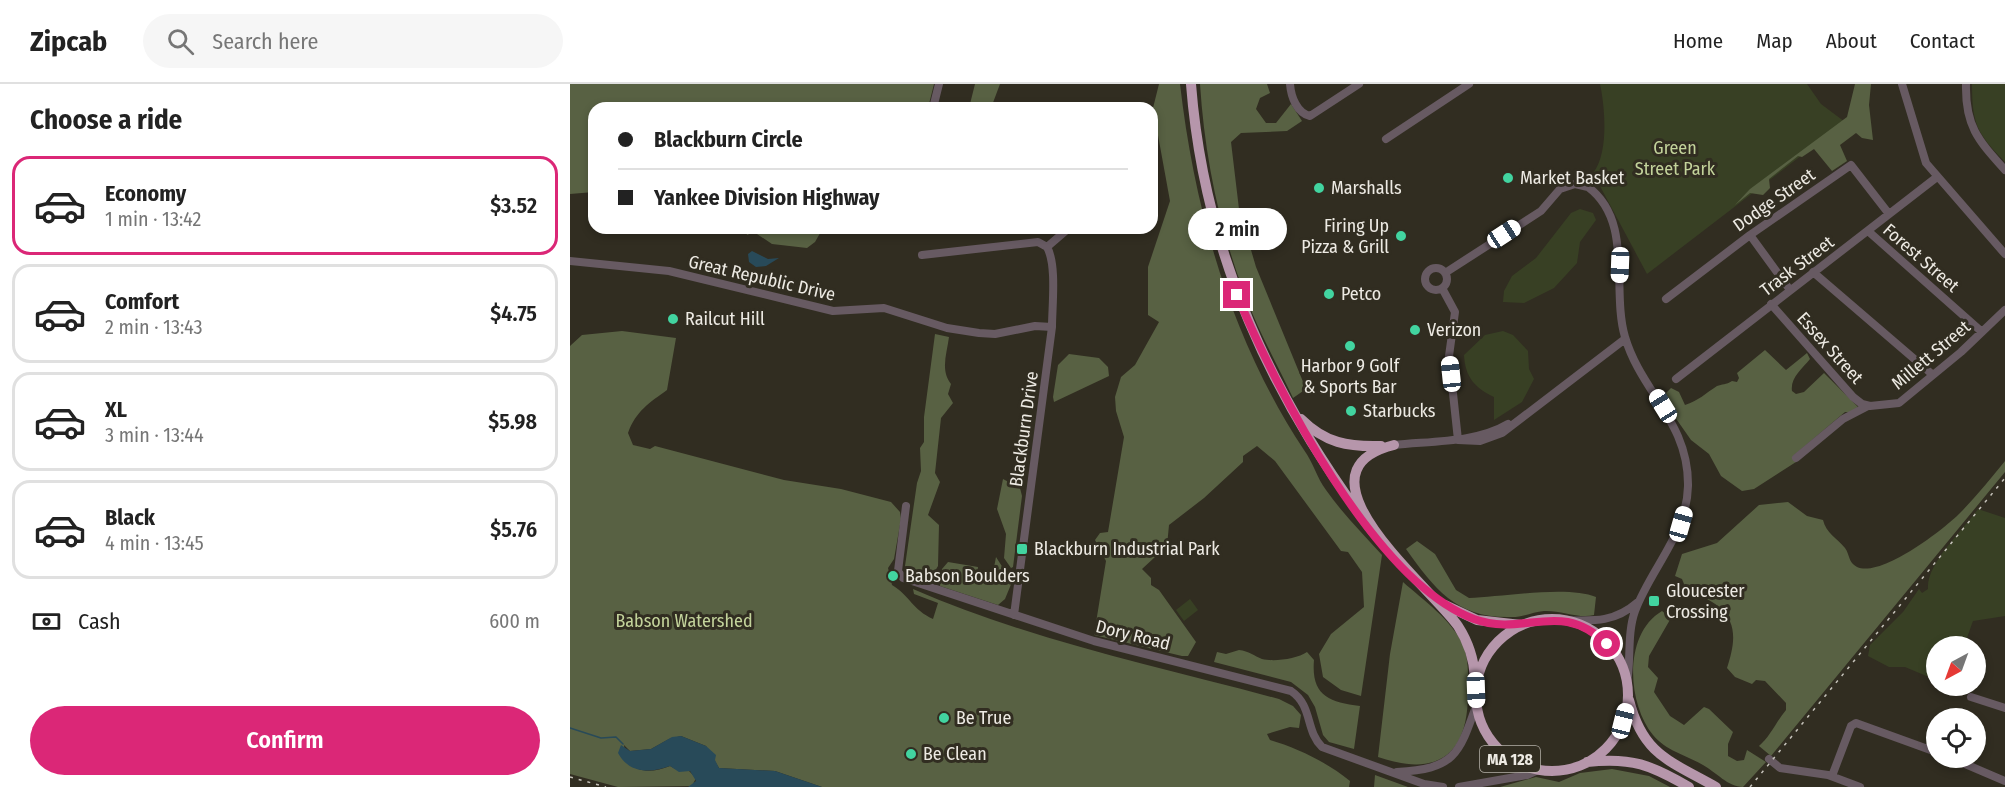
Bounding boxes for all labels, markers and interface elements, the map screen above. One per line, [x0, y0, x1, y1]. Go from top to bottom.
search box [143, 14, 563, 68]
text: Zipcab [30, 25, 107, 58]
icon: search [164, 25, 197, 58]
text: Search here [212, 28, 318, 55]
text: Home [1673, 28, 1723, 54]
text: Map [1756, 28, 1793, 54]
text: About [1826, 28, 1877, 54]
text: Contact [1910, 28, 1975, 54]
text: Choose a ride [30, 104, 182, 136]
text: Blackburn Circle [654, 126, 803, 153]
park label: Green Street Park [1635, 137, 1716, 180]
street label: Dodge Street [1729, 164, 1819, 236]
place label: Market Basket [1520, 167, 1624, 189]
marker: Market Basket [1501, 171, 1515, 185]
place label: Marshalls [1331, 177, 1402, 199]
icon: car [33, 179, 87, 233]
text: Economy [105, 180, 186, 207]
marker: Marshalls [1312, 181, 1326, 195]
text: Yankee Division Highway [654, 184, 880, 211]
text: $3.52 [490, 192, 537, 219]
text: 1 min · 13:42 [105, 207, 201, 231]
callout: 2 min [1188, 208, 1286, 250]
place label: Firing Up Pizza & Grill [1301, 215, 1389, 258]
text: 2 min [1215, 217, 1260, 241]
car [1484, 217, 1524, 251]
street label: Forest Street [1879, 219, 1964, 297]
marker: Firing Up Pizza & Grill [1394, 229, 1408, 243]
street label: Trask Street [1756, 231, 1838, 301]
car [1610, 247, 1630, 283]
street label: Great Republic Drive [686, 250, 838, 306]
route end [1223, 281, 1250, 308]
place label: Petco [1341, 283, 1381, 305]
icon: car [33, 287, 87, 341]
marker: Petco [1322, 287, 1336, 301]
text: Comfort [105, 288, 179, 315]
text: $4.75 [490, 300, 537, 327]
place label: Railcut Hill [685, 308, 765, 330]
street label: Essex Street [1792, 308, 1868, 388]
marker: Railcut Hill [666, 312, 680, 326]
text: 2 min · 13:43 [105, 315, 203, 339]
street label: Millett Street [1887, 316, 1975, 394]
place label: Verizon [1427, 319, 1481, 341]
marker: Verizon [1408, 323, 1422, 337]
marker: Harbor 9 Golf & Sports Bar [1343, 339, 1357, 353]
place label: Harbor 9 Golf & Sports Bar [1301, 355, 1401, 398]
car [1440, 355, 1462, 393]
street label: Blackburn Drive [1005, 370, 1043, 488]
car [1646, 386, 1680, 426]
icon: car [33, 395, 87, 449]
text: XL [105, 396, 127, 423]
place label: Starbucks [1363, 400, 1436, 422]
marker: Starbucks [1344, 404, 1358, 418]
text: $5.98 [488, 408, 537, 435]
text: 3 min · 13:44 [105, 423, 204, 447]
icon: car [33, 503, 87, 557]
text: Black [105, 504, 155, 531]
car [1667, 504, 1695, 544]
text: $5.76 [490, 516, 537, 543]
text: 4 min · 13:45 [105, 531, 204, 555]
place label: Blackburn Industrial Park [1034, 538, 1220, 560]
marker: Blackburn Industrial Park [1015, 542, 1029, 556]
place label: Babson Boulders [905, 565, 1030, 587]
marker: Babson Boulders [886, 569, 900, 583]
place label: Gloucester Crossing [1666, 580, 1745, 623]
marker: Gloucester Crossing [1647, 594, 1661, 608]
icon: cash [30, 605, 63, 638]
text: Cash [78, 608, 121, 635]
text: 600 m [489, 609, 540, 633]
park label: Babson Watershed [615, 610, 753, 632]
street label: Dory Road [1094, 615, 1172, 655]
route start [1593, 630, 1620, 657]
north arrow [1926, 636, 1986, 696]
map controls [1926, 636, 1986, 768]
car [1466, 672, 1486, 708]
car [1610, 701, 1636, 741]
button: Confirm [30, 706, 540, 775]
place label: Be True [956, 707, 1011, 729]
button: locate [1926, 708, 1986, 768]
marker: Be True [937, 711, 951, 725]
place label: Be Clean [923, 743, 987, 765]
road number: MA 128 [1480, 746, 1540, 772]
marker: Be Clean [904, 747, 918, 761]

